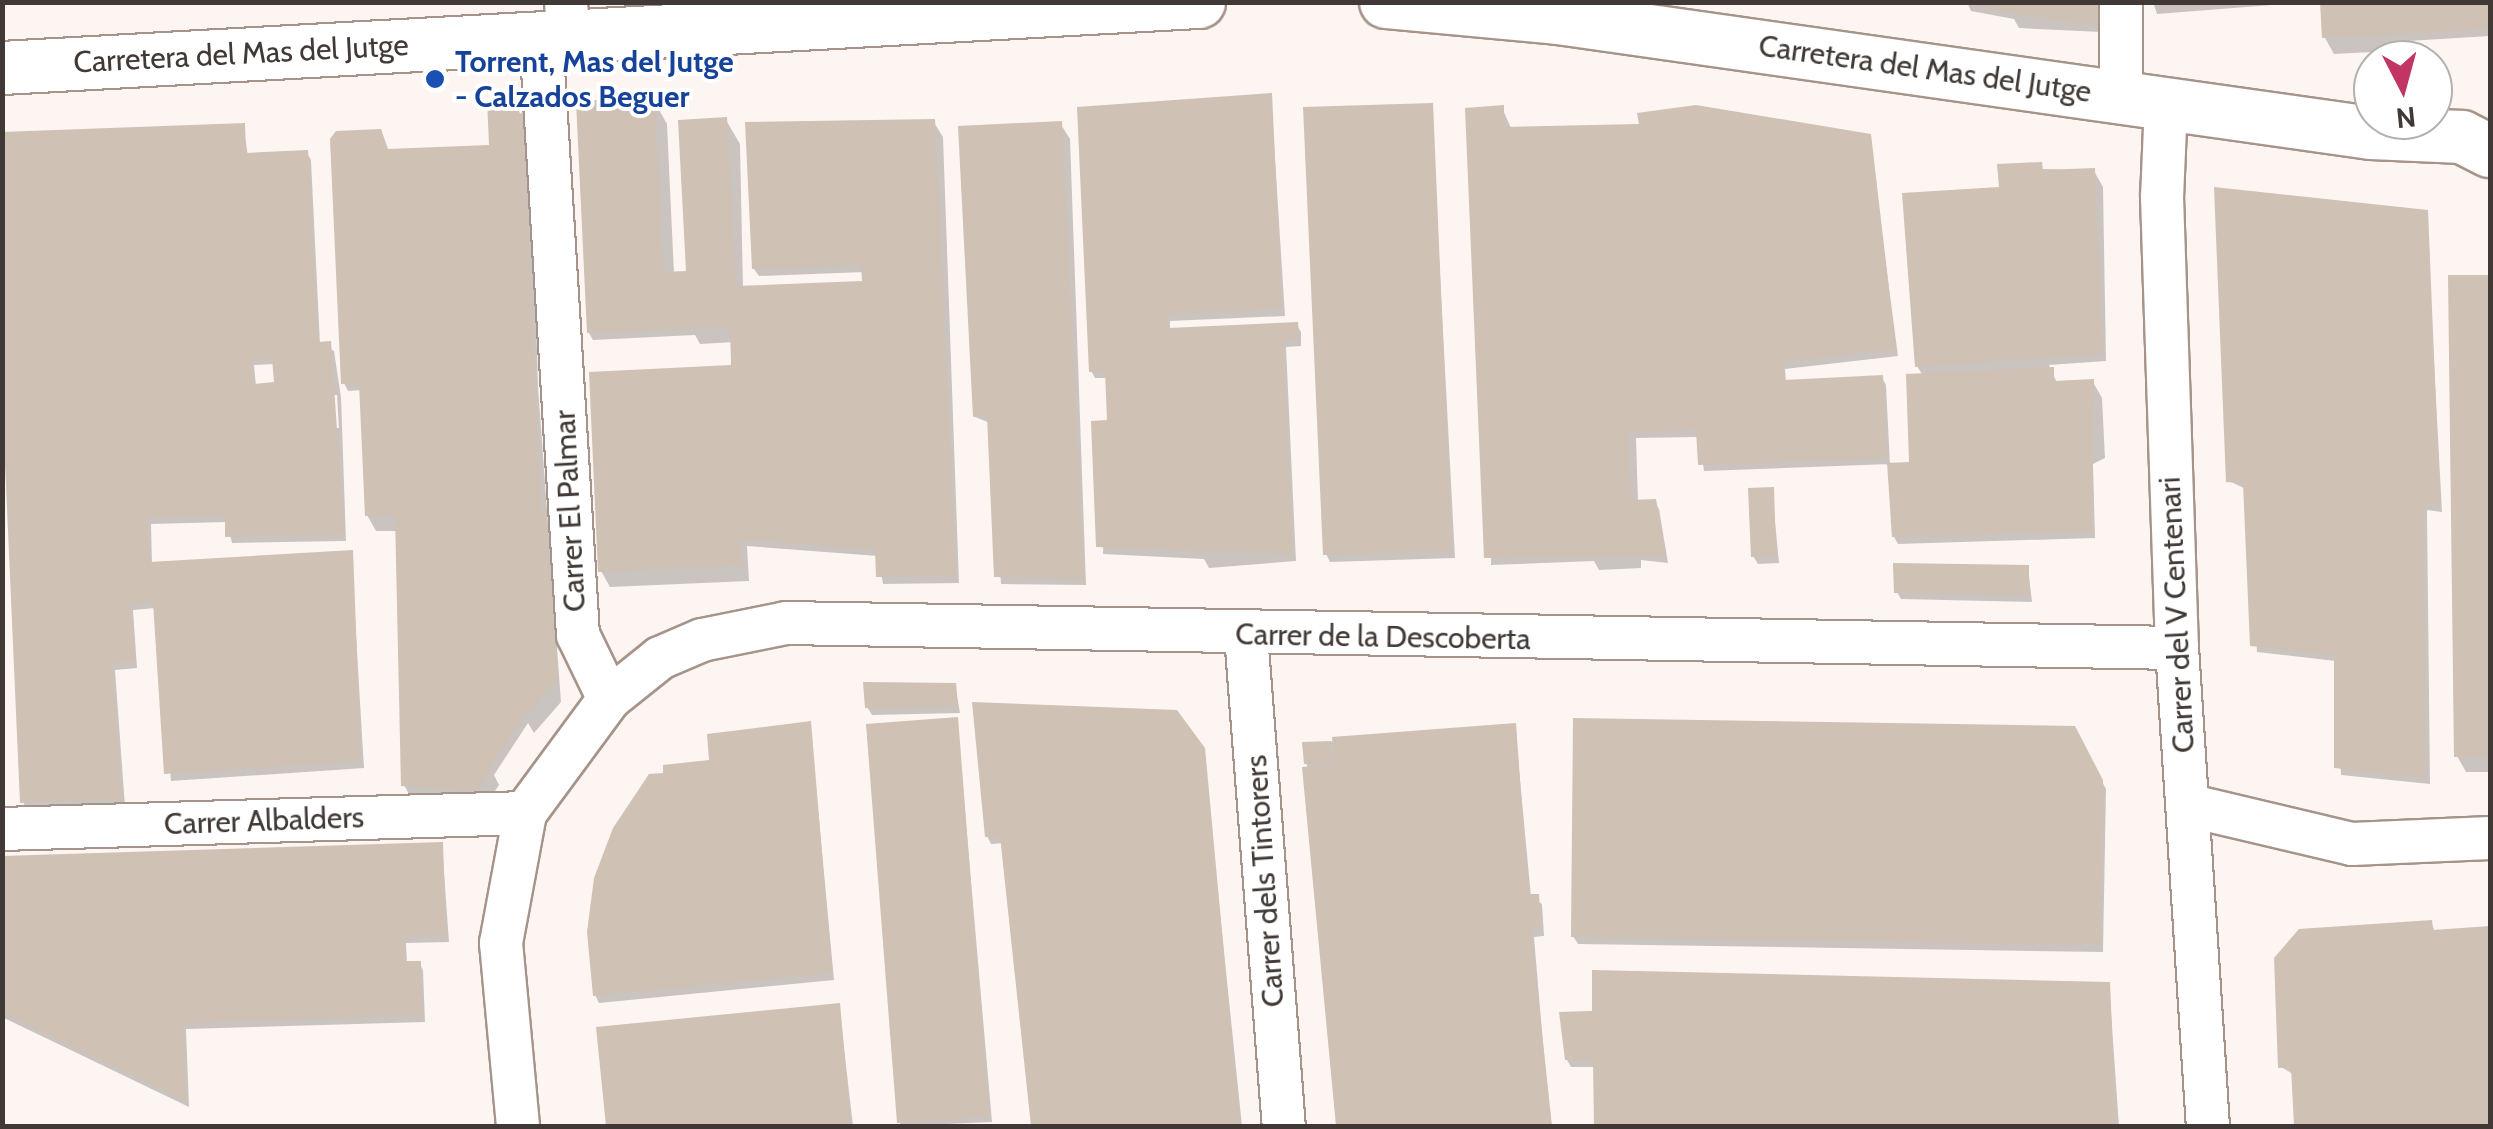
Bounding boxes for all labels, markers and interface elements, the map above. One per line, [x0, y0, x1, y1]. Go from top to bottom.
street label: Carretera del Mas del Jutge [73, 27, 409, 81]
street label: Carretera del Mas del Jutge [1756, 28, 2094, 110]
north arrow [2353, 40, 2453, 140]
place label: Torrent, Mas del Jutge - Calzados Beguer [455, 44, 734, 114]
marker: Torrent, Mas del Jutge - Calzados Beguer [424, 68, 446, 90]
text: N [2394, 100, 2418, 136]
street label: Carrer El Palmar [547, 409, 593, 613]
street label: Carrer del V Centenari [2152, 476, 2202, 754]
street label: Carrer de la Descoberta [1235, 616, 1531, 658]
street label: Carrer dels Tintorers [1238, 754, 1292, 1008]
street label: Carrer Albalders [163, 800, 365, 842]

